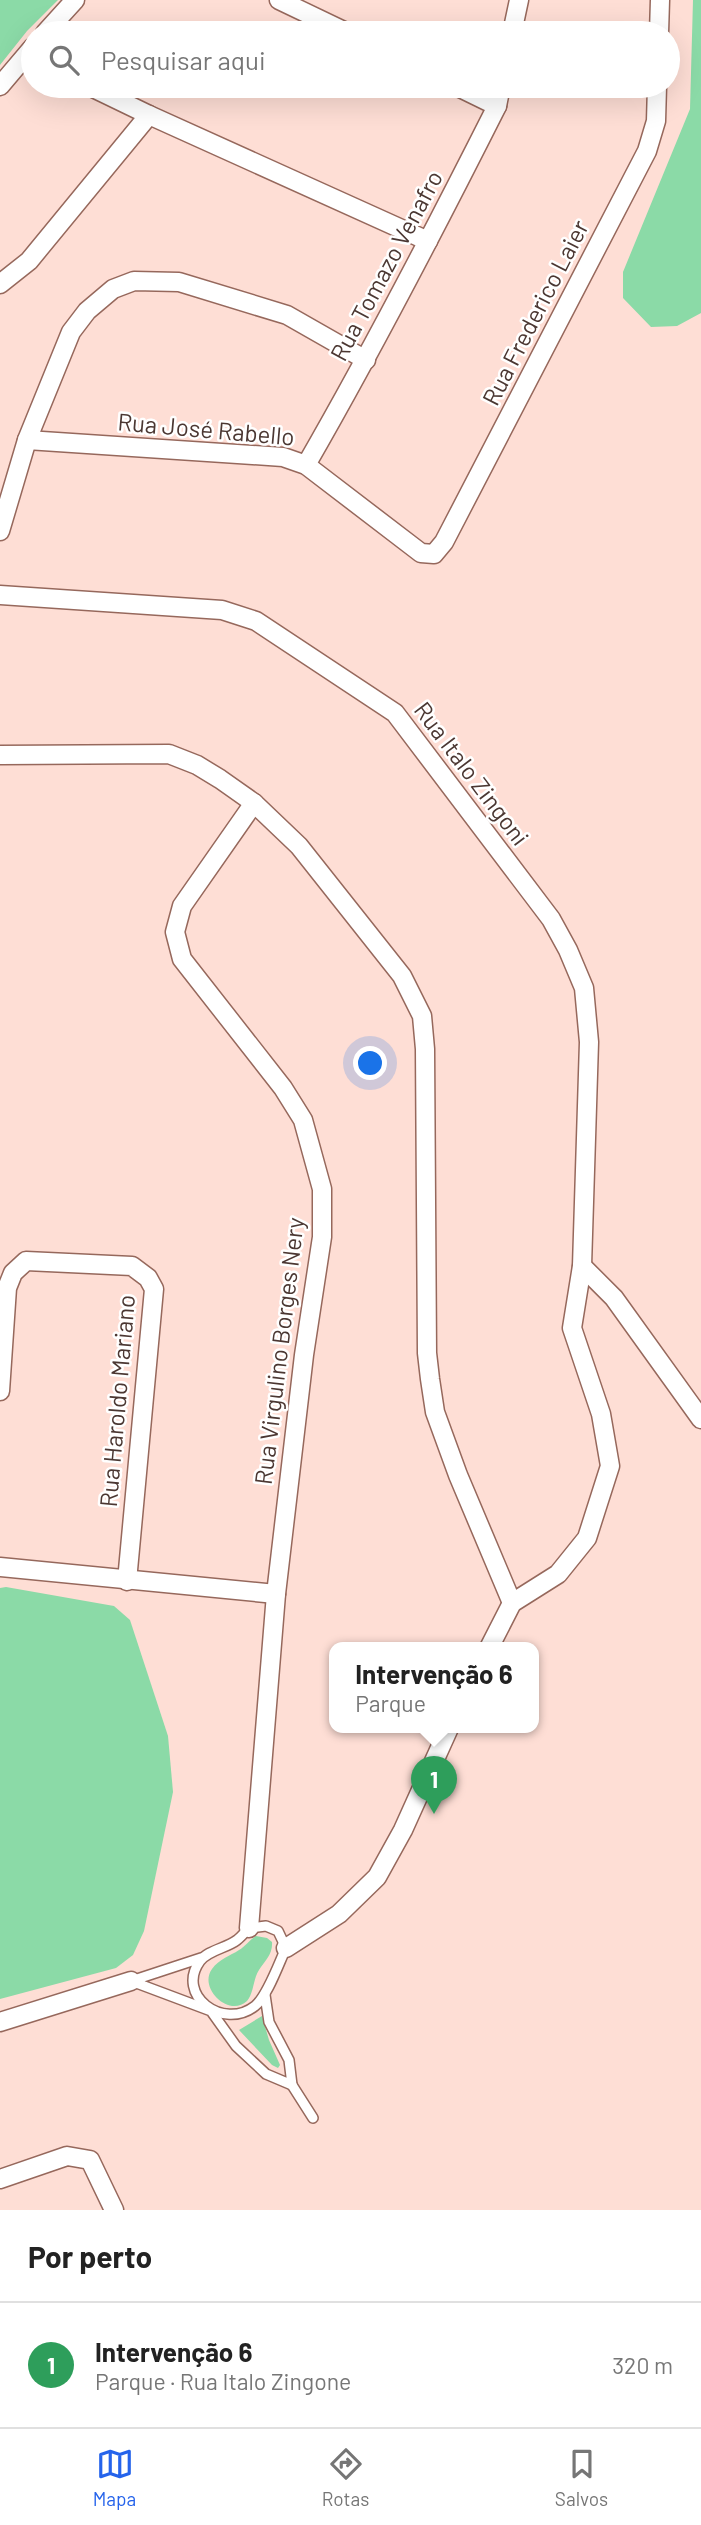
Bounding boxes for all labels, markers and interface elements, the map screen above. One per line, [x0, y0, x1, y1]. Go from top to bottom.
search box [21, 21, 680, 98]
icon: search [45, 41, 83, 79]
text: Pesquisar aqui [101, 44, 266, 75]
street label: Rua Tomazo Venafro [323, 165, 448, 365]
street label: Rua Frederico Laier [475, 215, 594, 410]
street label: Rua José Rabello [116, 406, 296, 451]
street label: Rua Italo Zingoni [409, 696, 536, 851]
your location [353, 1046, 387, 1080]
street label: Rua Virgulino Borges Nery [248, 1215, 309, 1486]
street label: Rua Haroldo Mariano [93, 1293, 140, 1508]
popup [329, 1642, 539, 1733]
text: Intervenção 6 [355, 1658, 513, 1689]
text: Parque [355, 1689, 426, 1717]
pin: 1 [411, 1756, 457, 1814]
text: Por perto [28, 2238, 152, 2274]
text: Intervenção 6 [95, 2336, 252, 2367]
text: 1 [47, 2351, 55, 2379]
text: 320 m [612, 2351, 673, 2379]
text: Parque · Rua Italo Zingone [95, 2367, 351, 2395]
tab: Mapa [93, 2445, 136, 2510]
tab: Rotas [322, 2445, 369, 2510]
tab: Salvos [555, 2445, 608, 2510]

